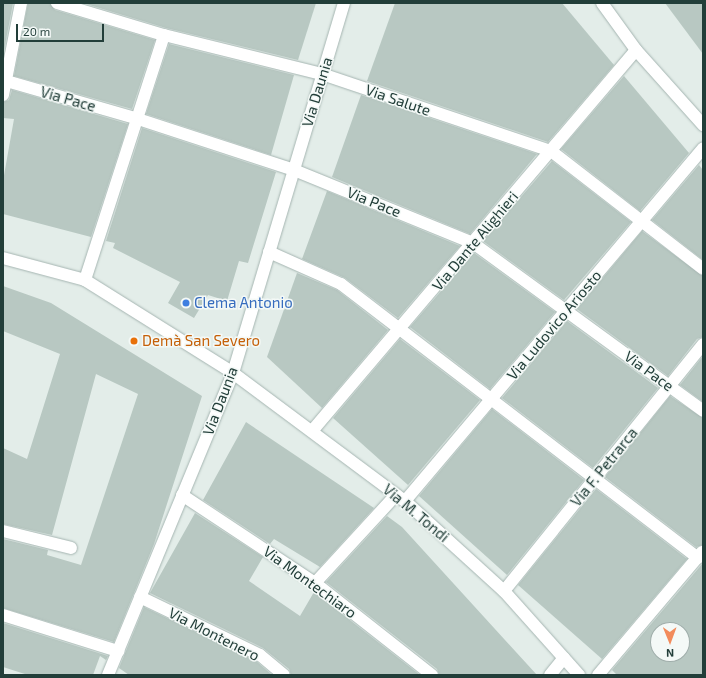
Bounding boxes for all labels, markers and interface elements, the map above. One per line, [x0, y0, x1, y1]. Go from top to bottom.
scale bar [18, 16, 106, 42]
text: 20 m [23, 24, 50, 38]
street label: Via Daunia [298, 55, 336, 129]
street label: Via Salute [363, 80, 433, 120]
street label: Via Pace [38, 83, 98, 115]
street label: Via Pace [344, 183, 404, 221]
street label: Via Dante Alighieri [428, 188, 522, 294]
street label: Via Ludovico Ariosto [503, 266, 605, 384]
place label: Clema Antonio [194, 294, 293, 312]
marker: Clema Antonio [181, 298, 191, 308]
place label: Demà San Severo [142, 332, 260, 350]
marker: Demà San Severo [129, 336, 139, 346]
street label: Via Pace [621, 347, 677, 395]
street label: Via Daunia [199, 364, 241, 438]
street label: Via F. Petrarca [567, 424, 641, 510]
street label: Via M. Tondi [379, 480, 453, 546]
street label: Via Montechiaro [260, 542, 360, 622]
street label: Via Montenero [165, 603, 263, 665]
north arrow [650, 622, 690, 662]
text: N [666, 647, 674, 660]

